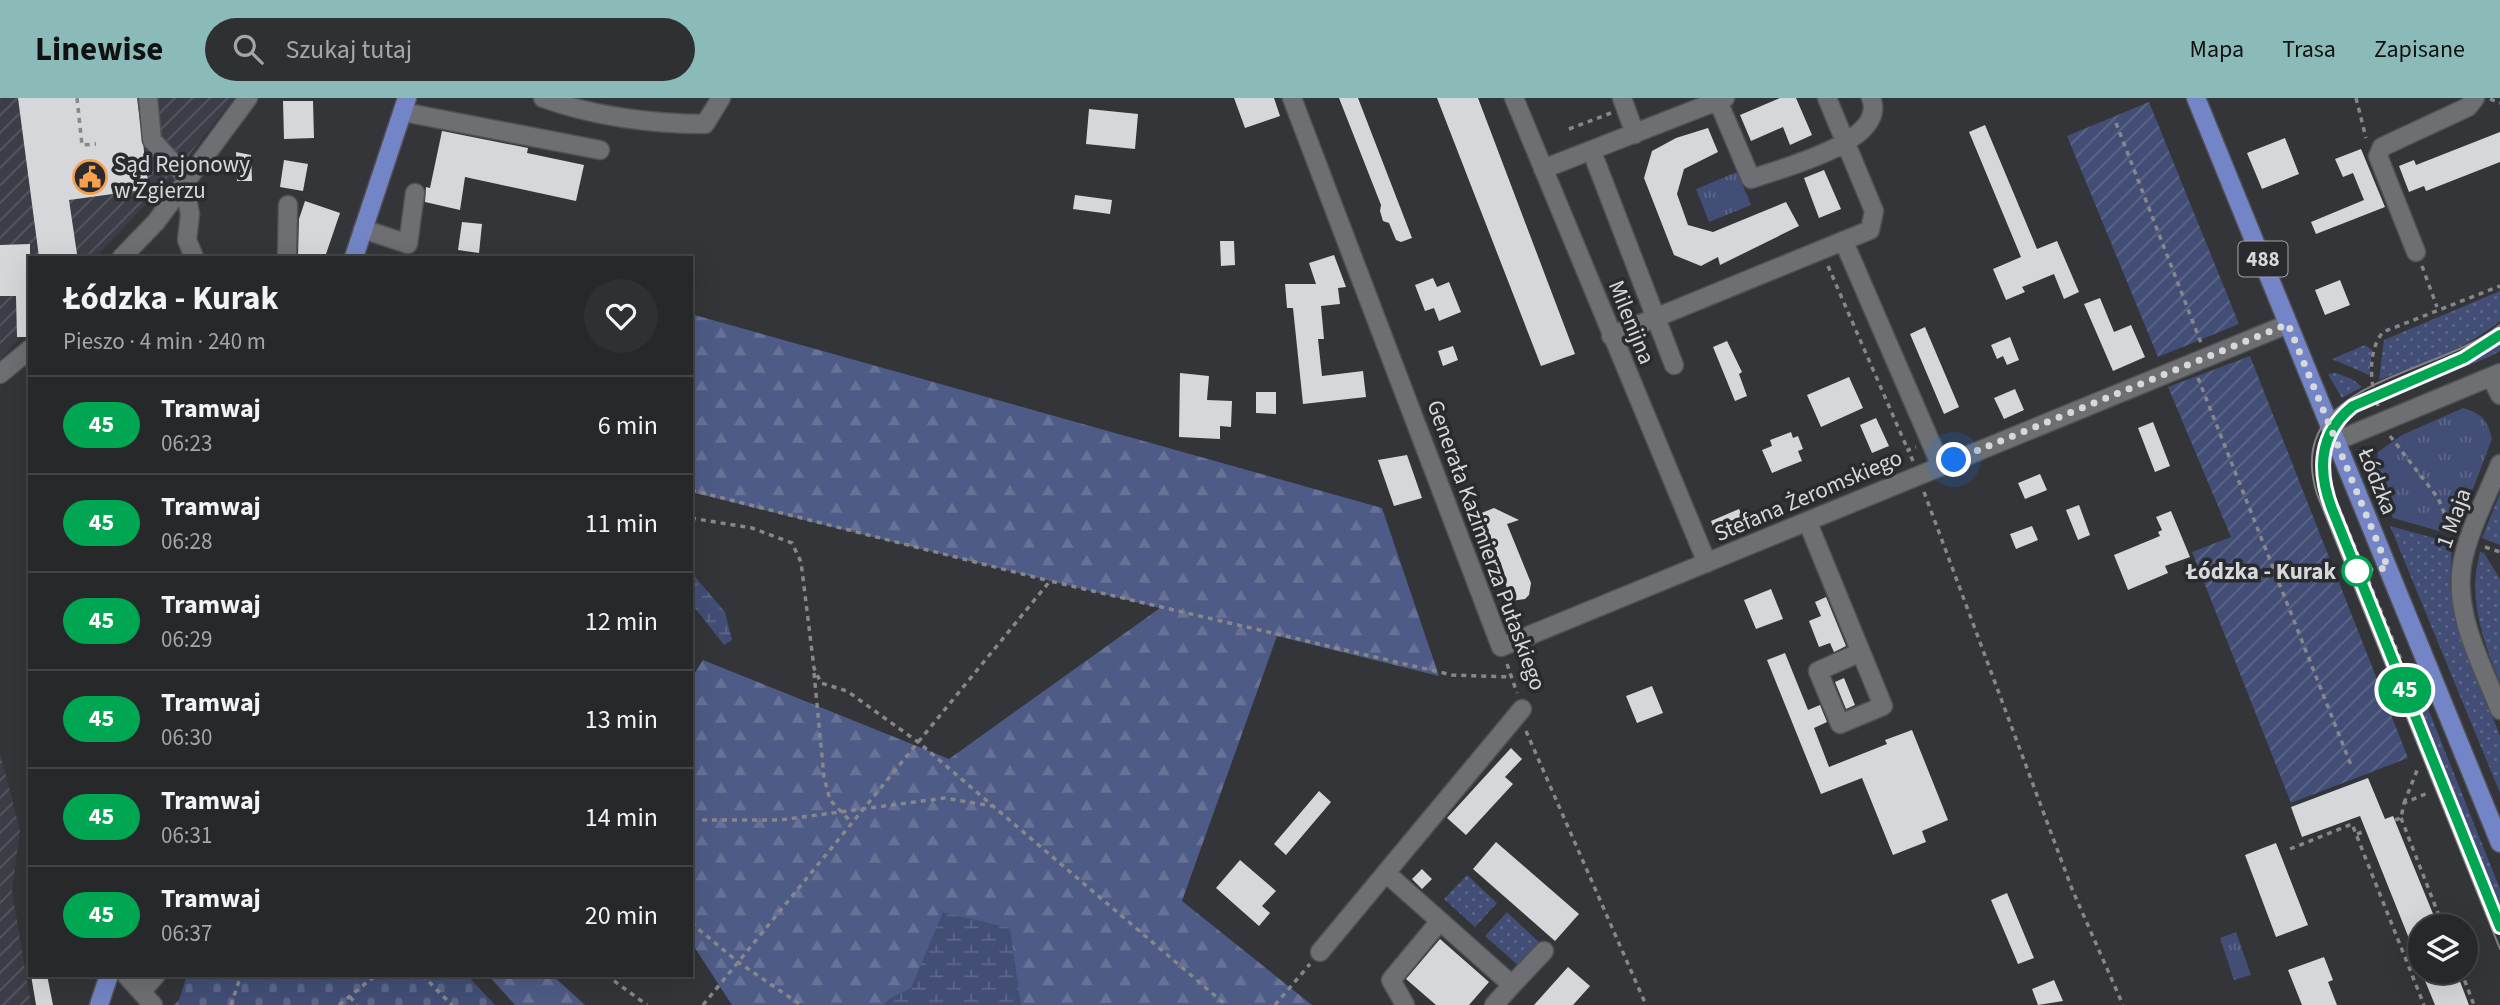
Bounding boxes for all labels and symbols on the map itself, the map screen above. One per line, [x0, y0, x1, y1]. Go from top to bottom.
place label: Sąd Rejonowy w Zgierzu [114, 148, 250, 207]
public building icon: Sąd Rejonowy w Zgierzu [71, 158, 109, 196]
road number: 488 [2238, 242, 2288, 276]
street label: Milenijna [1600, 275, 1663, 369]
street label: Generała Kazimierza Pułaskiego [1419, 395, 1555, 695]
street label: Stefana Żeromskiego [1709, 441, 1907, 550]
your location [1936, 442, 1971, 477]
street label: Łódzka [2349, 442, 2406, 519]
street label: 1 Maja [2427, 484, 2480, 553]
place label: Łódzka - Kurak [2185, 555, 2336, 588]
marker: Łódzka - Kurak [2342, 556, 2372, 586]
line badge: 45 [2374, 667, 2436, 713]

